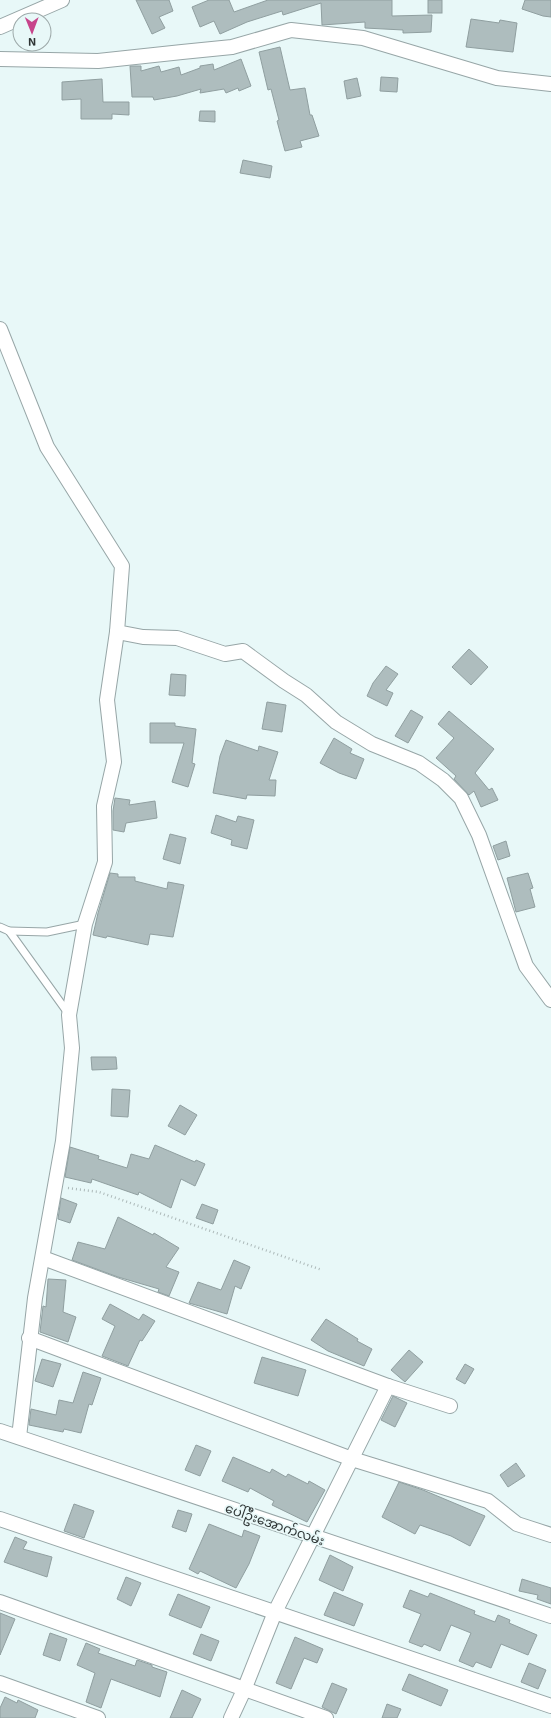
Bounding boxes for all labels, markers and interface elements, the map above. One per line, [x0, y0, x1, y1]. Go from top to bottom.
north arrow [12, 12, 52, 52]
text: N [28, 36, 36, 49]
street label: ပေါ်ဦးအောက်လမ်း [222, 1500, 327, 1551]

